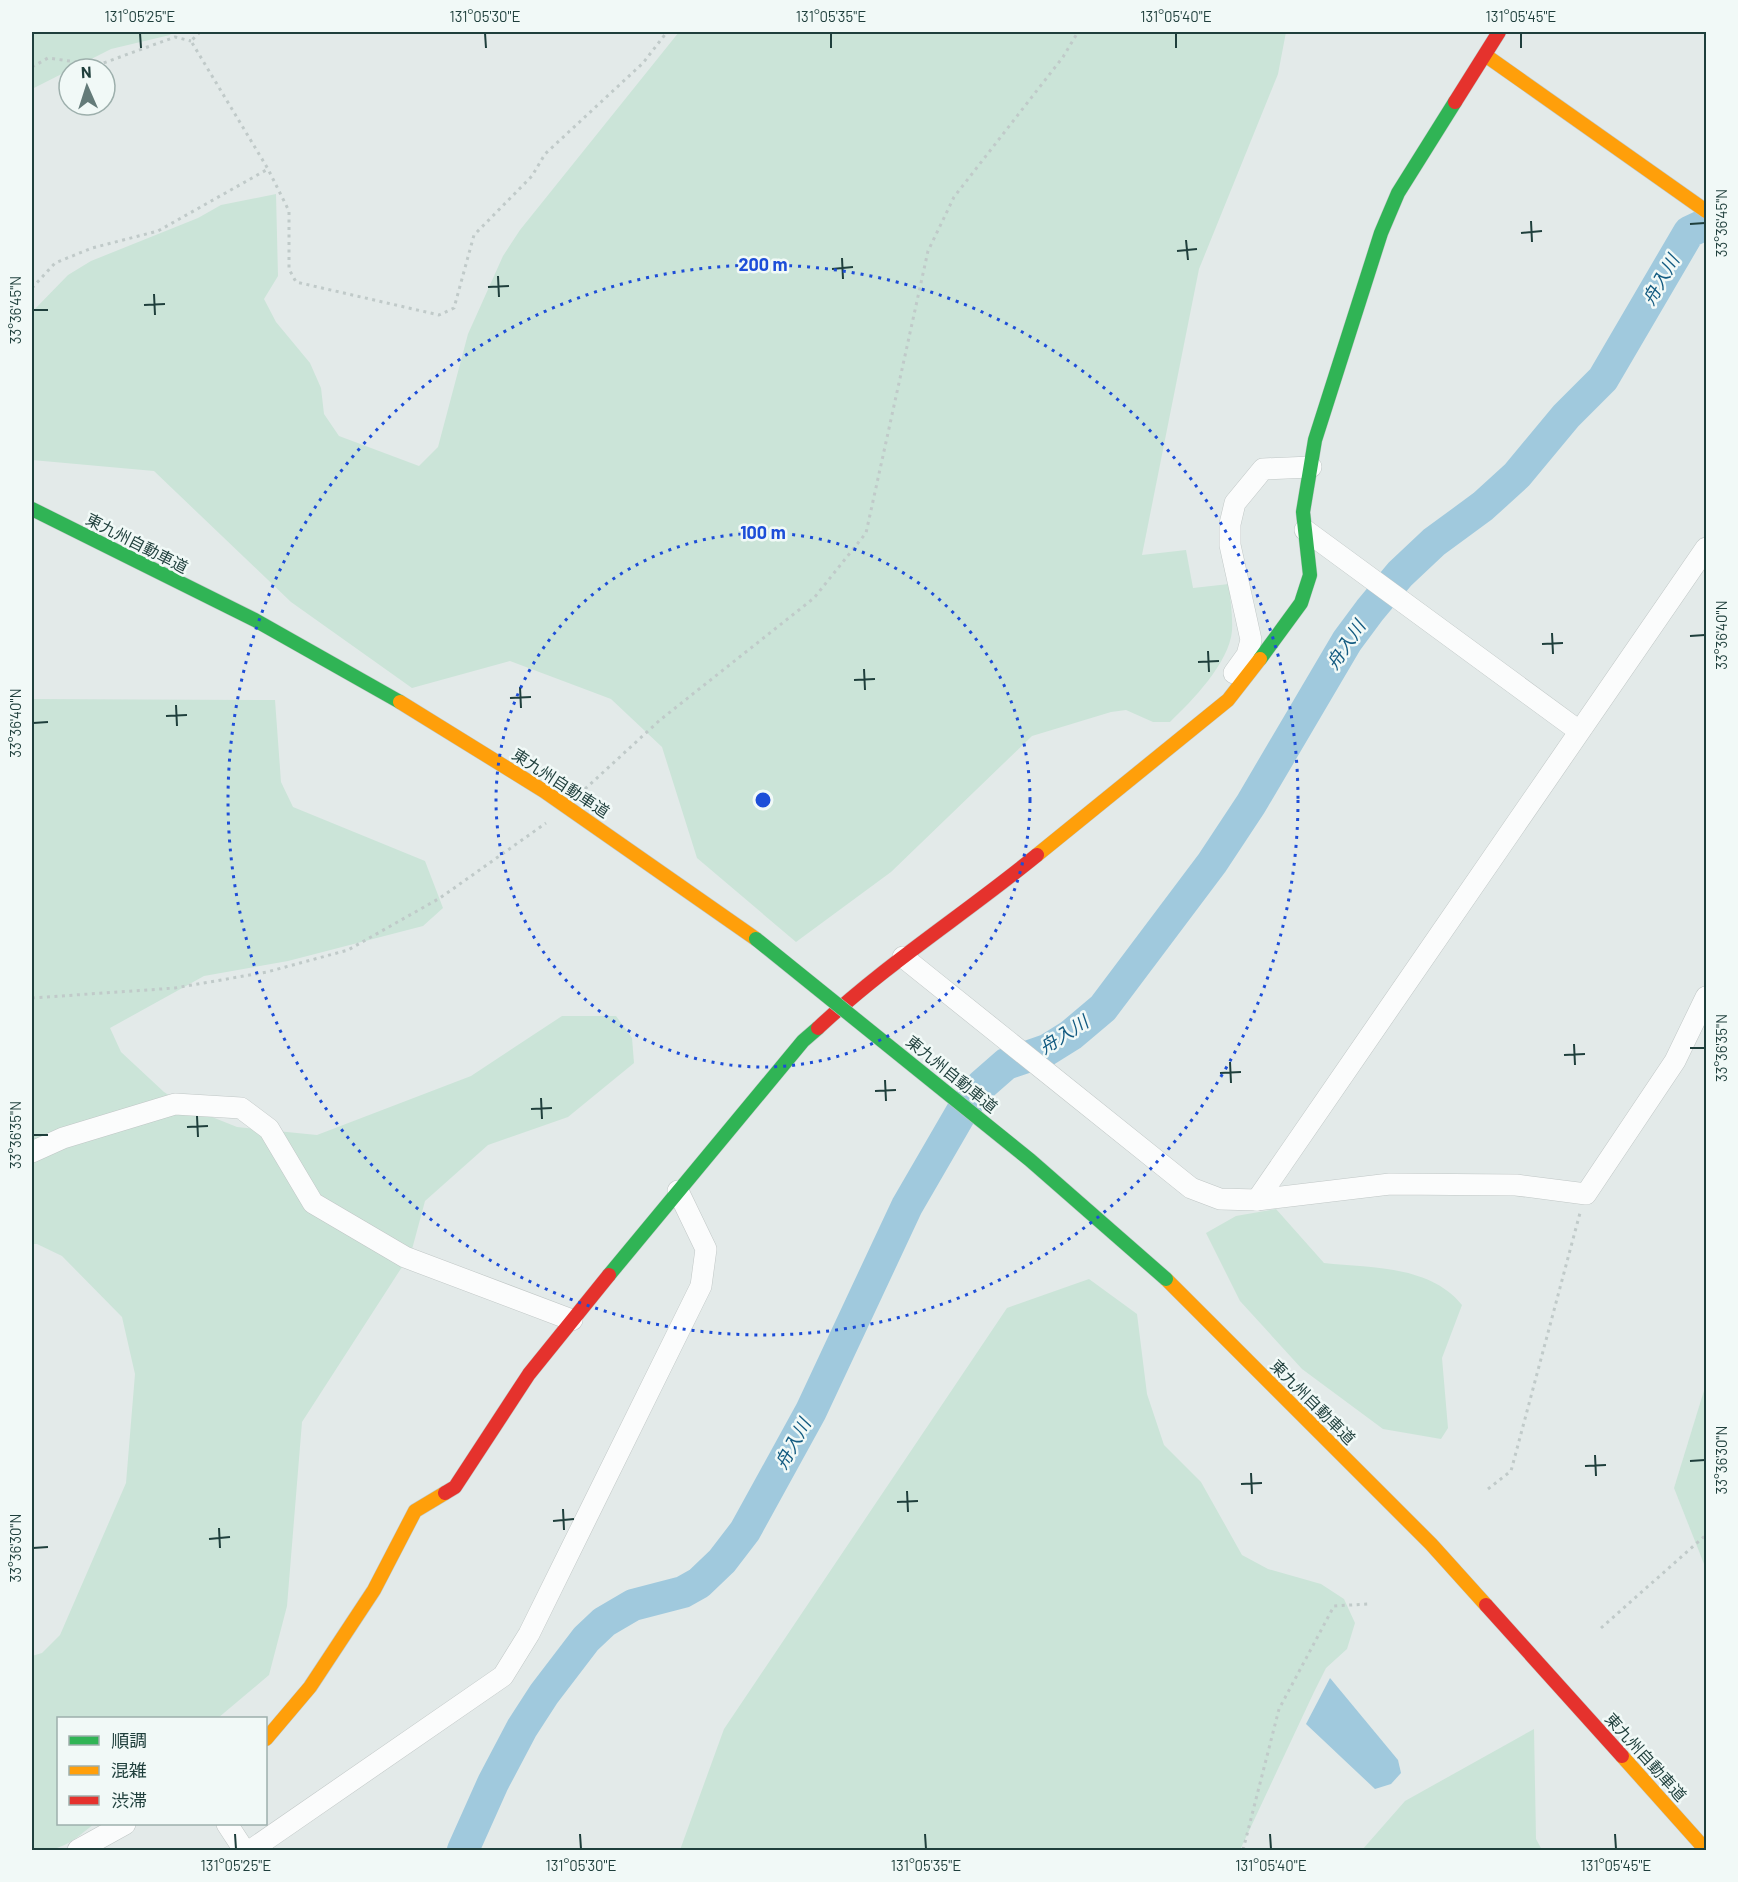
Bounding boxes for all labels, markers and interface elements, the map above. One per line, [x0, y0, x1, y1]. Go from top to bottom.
text: 131°05'25"E [105, 7, 175, 25]
text: 131°05'30"E [449, 7, 521, 25]
text: 131°05'35"E [796, 7, 866, 25]
text: 131°05'40"E [1140, 7, 1212, 25]
text: 131°05'45"E [1486, 7, 1556, 25]
north arrow [57, 57, 117, 117]
text: N [80, 62, 92, 81]
text: 33°36'45"N [1712, 189, 1730, 257]
water label: 舟入川 [1637, 249, 1684, 308]
text: 200 m [738, 253, 788, 275]
text: 33°36'45"N [6, 276, 24, 344]
street label: 東九州自動車道 [83, 509, 191, 576]
text: 100 m [740, 521, 786, 543]
text: 33°36'40"N [1712, 600, 1730, 670]
water label: 舟入川 [1321, 614, 1371, 673]
text: 33°36'40"N [6, 688, 24, 758]
street label: 東九州自動車道 [509, 744, 613, 821]
centre of rings [753, 790, 773, 810]
water label: 舟入川 [1035, 1009, 1094, 1058]
text: 33°36'35"N [1712, 1014, 1730, 1082]
street label: 東九州自動車道 [903, 1031, 1002, 1116]
text: 33°36'35"N [6, 1101, 24, 1169]
street label: 東九州自動車道 [1267, 1355, 1360, 1448]
water label: 舟入川 [769, 1413, 816, 1472]
text: 33°36'30"N [1712, 1426, 1730, 1494]
text: 33°36'30"N [6, 1514, 24, 1582]
street label: 東九州自動車道 [1602, 1709, 1691, 1805]
legend [57, 1717, 267, 1825]
text: 順調 [111, 1729, 147, 1751]
text: 混雑 [111, 1759, 147, 1781]
text: 渋滞 [111, 1789, 147, 1811]
text: 131°05'25"E [201, 1856, 271, 1874]
text: 131°05'30"E [545, 1856, 617, 1874]
text: 131°05'35"E [891, 1856, 961, 1874]
text: 131°05'40"E [1235, 1856, 1307, 1874]
text: 131°05'45"E [1581, 1856, 1651, 1874]

